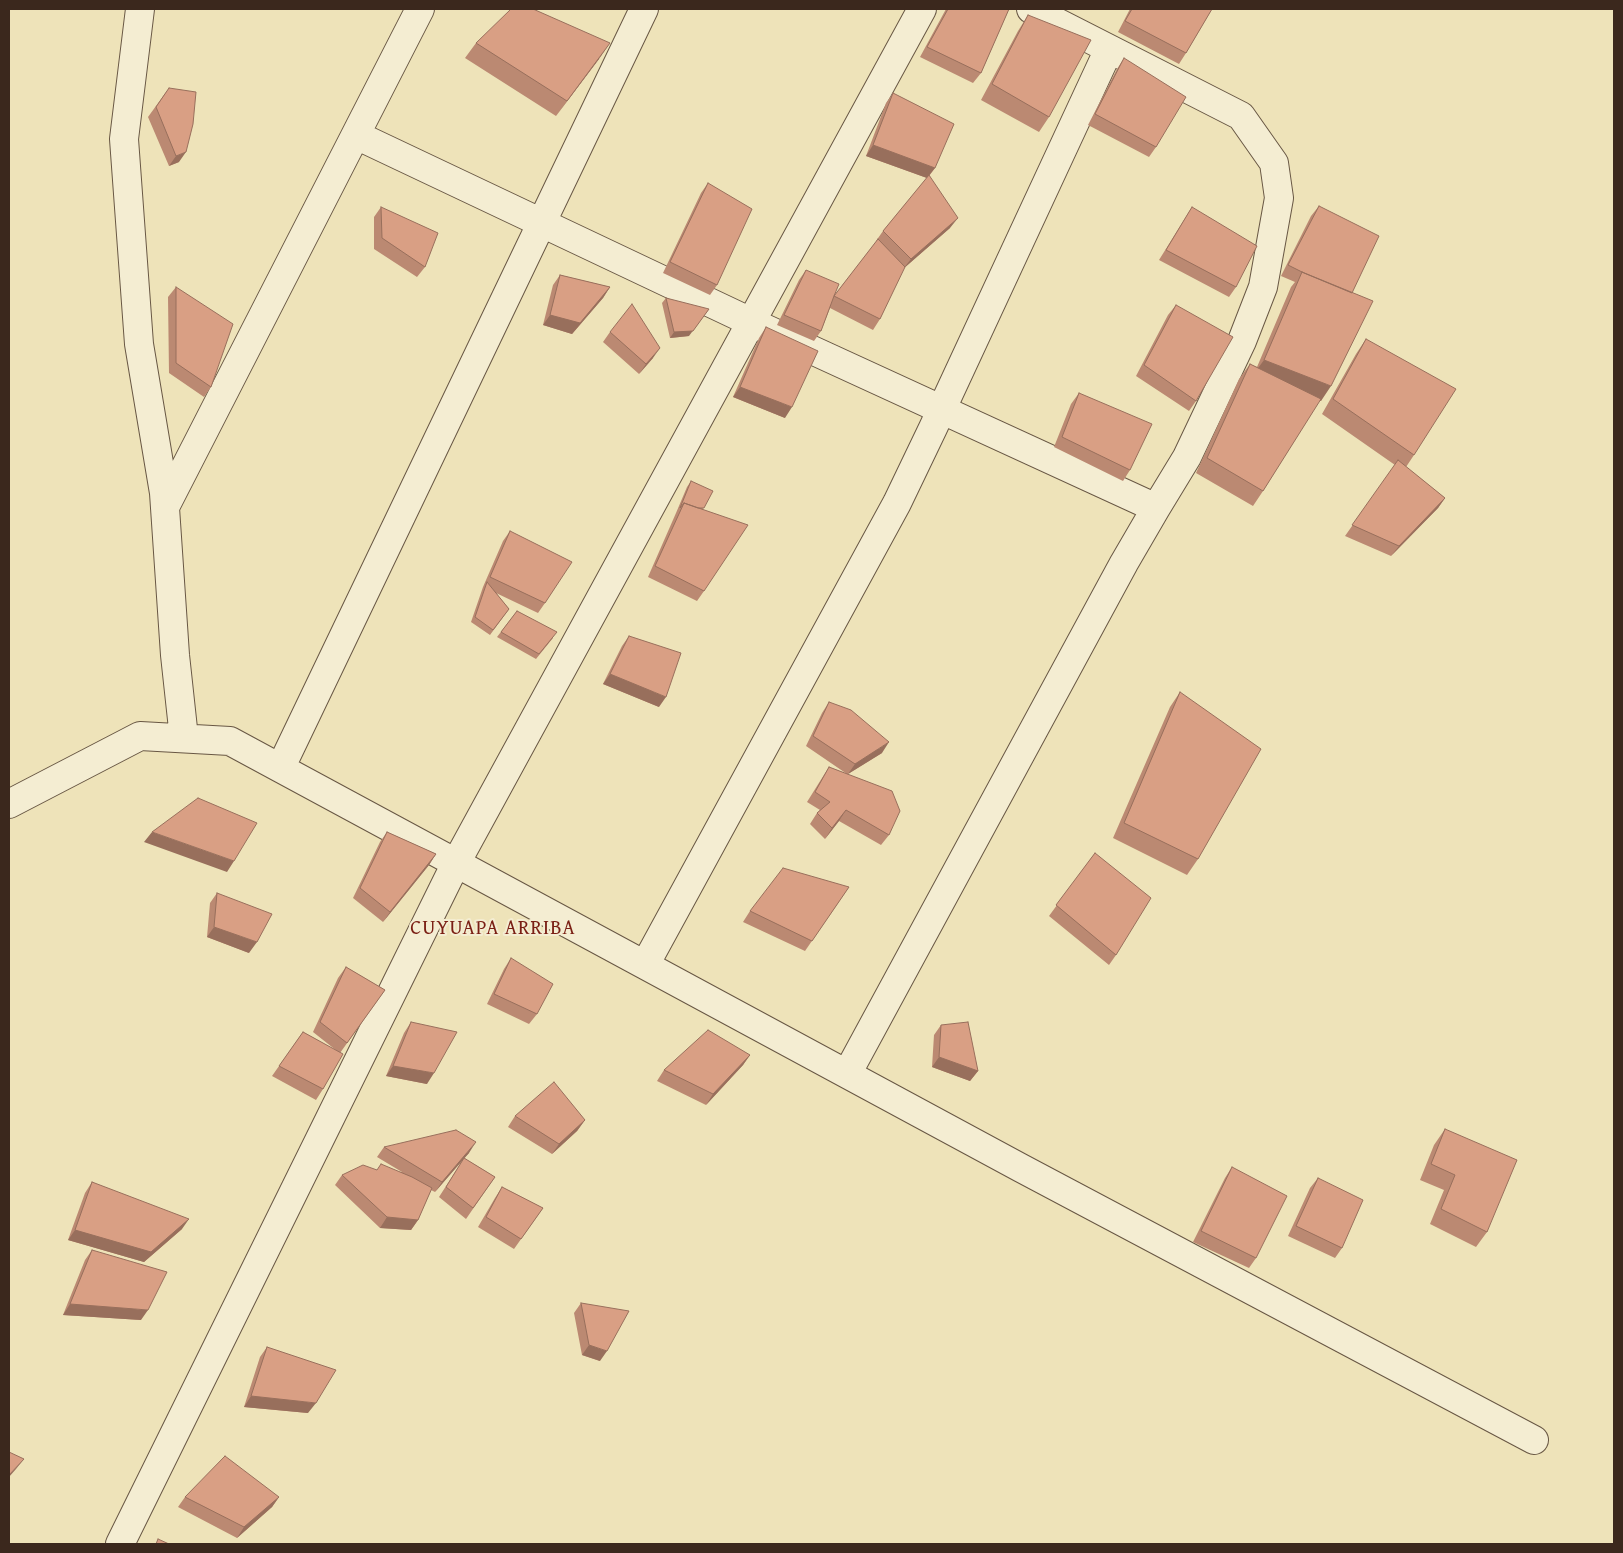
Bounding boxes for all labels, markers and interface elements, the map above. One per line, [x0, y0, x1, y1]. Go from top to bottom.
district label: CUYUAPA ARRIBA [409, 917, 577, 941]

